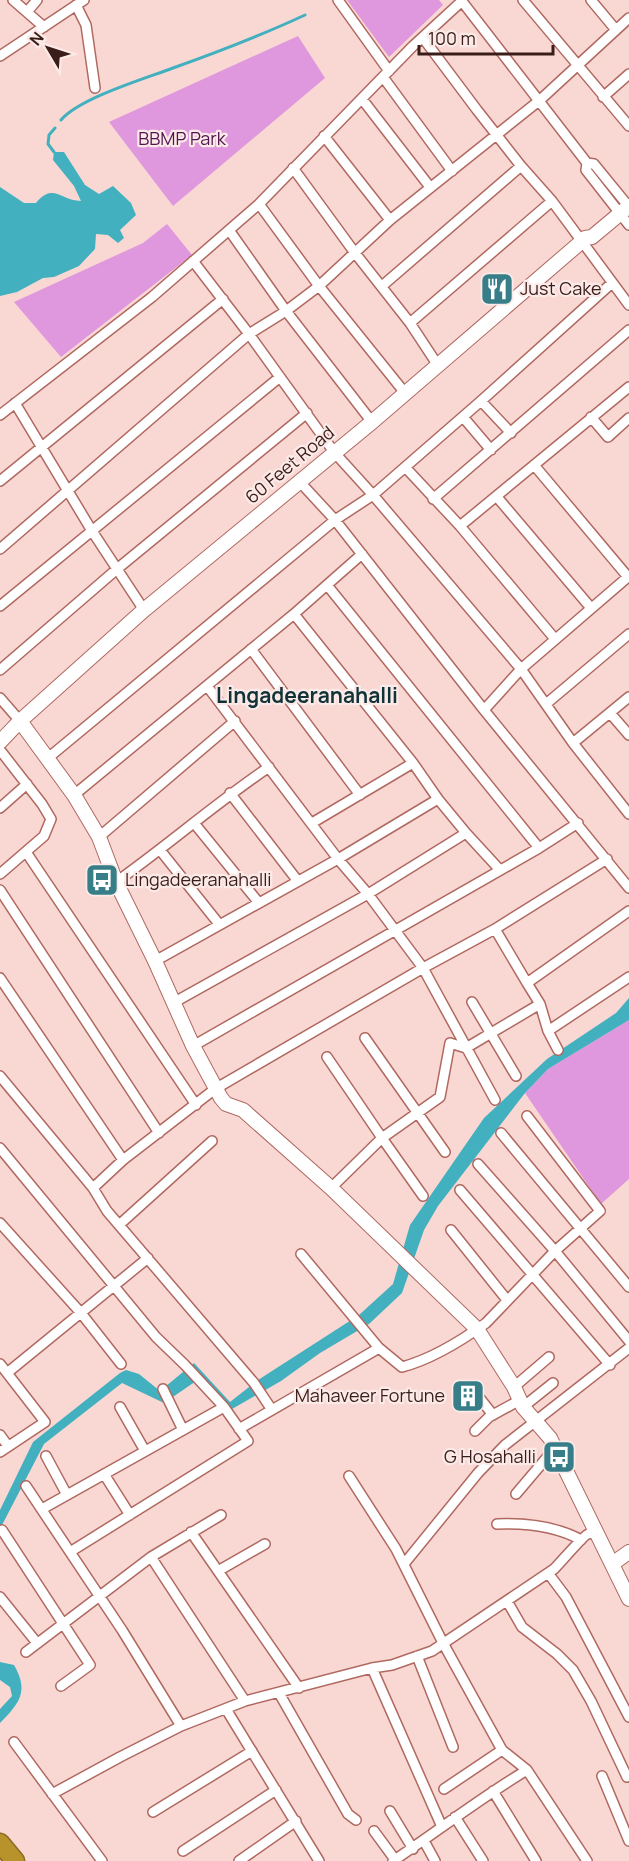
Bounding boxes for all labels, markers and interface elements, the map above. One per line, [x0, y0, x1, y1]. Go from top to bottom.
north arrow [18, 18, 78, 78]
scale bar [419, 18, 552, 56]
text: 100 m [428, 26, 476, 50]
text: N [24, 27, 49, 50]
park label: BBMP Park [138, 126, 227, 150]
restaurant icon: Just Cake [479, 271, 515, 307]
place label: Just Cake [520, 276, 601, 300]
street label: 60 Feet Road [240, 420, 339, 508]
district label: Lingadeeranahalli [216, 681, 398, 709]
bus stop icon: Lingadeeranahalli [84, 862, 120, 898]
place label: Lingadeeranahalli [125, 867, 272, 891]
building icon: Mahaveer Fortune [450, 1378, 486, 1414]
place label: Mahaveer Fortune [295, 1383, 445, 1407]
bus stop icon: G Hosahalli [541, 1439, 577, 1475]
place label: G Hosahalli [444, 1444, 536, 1468]

